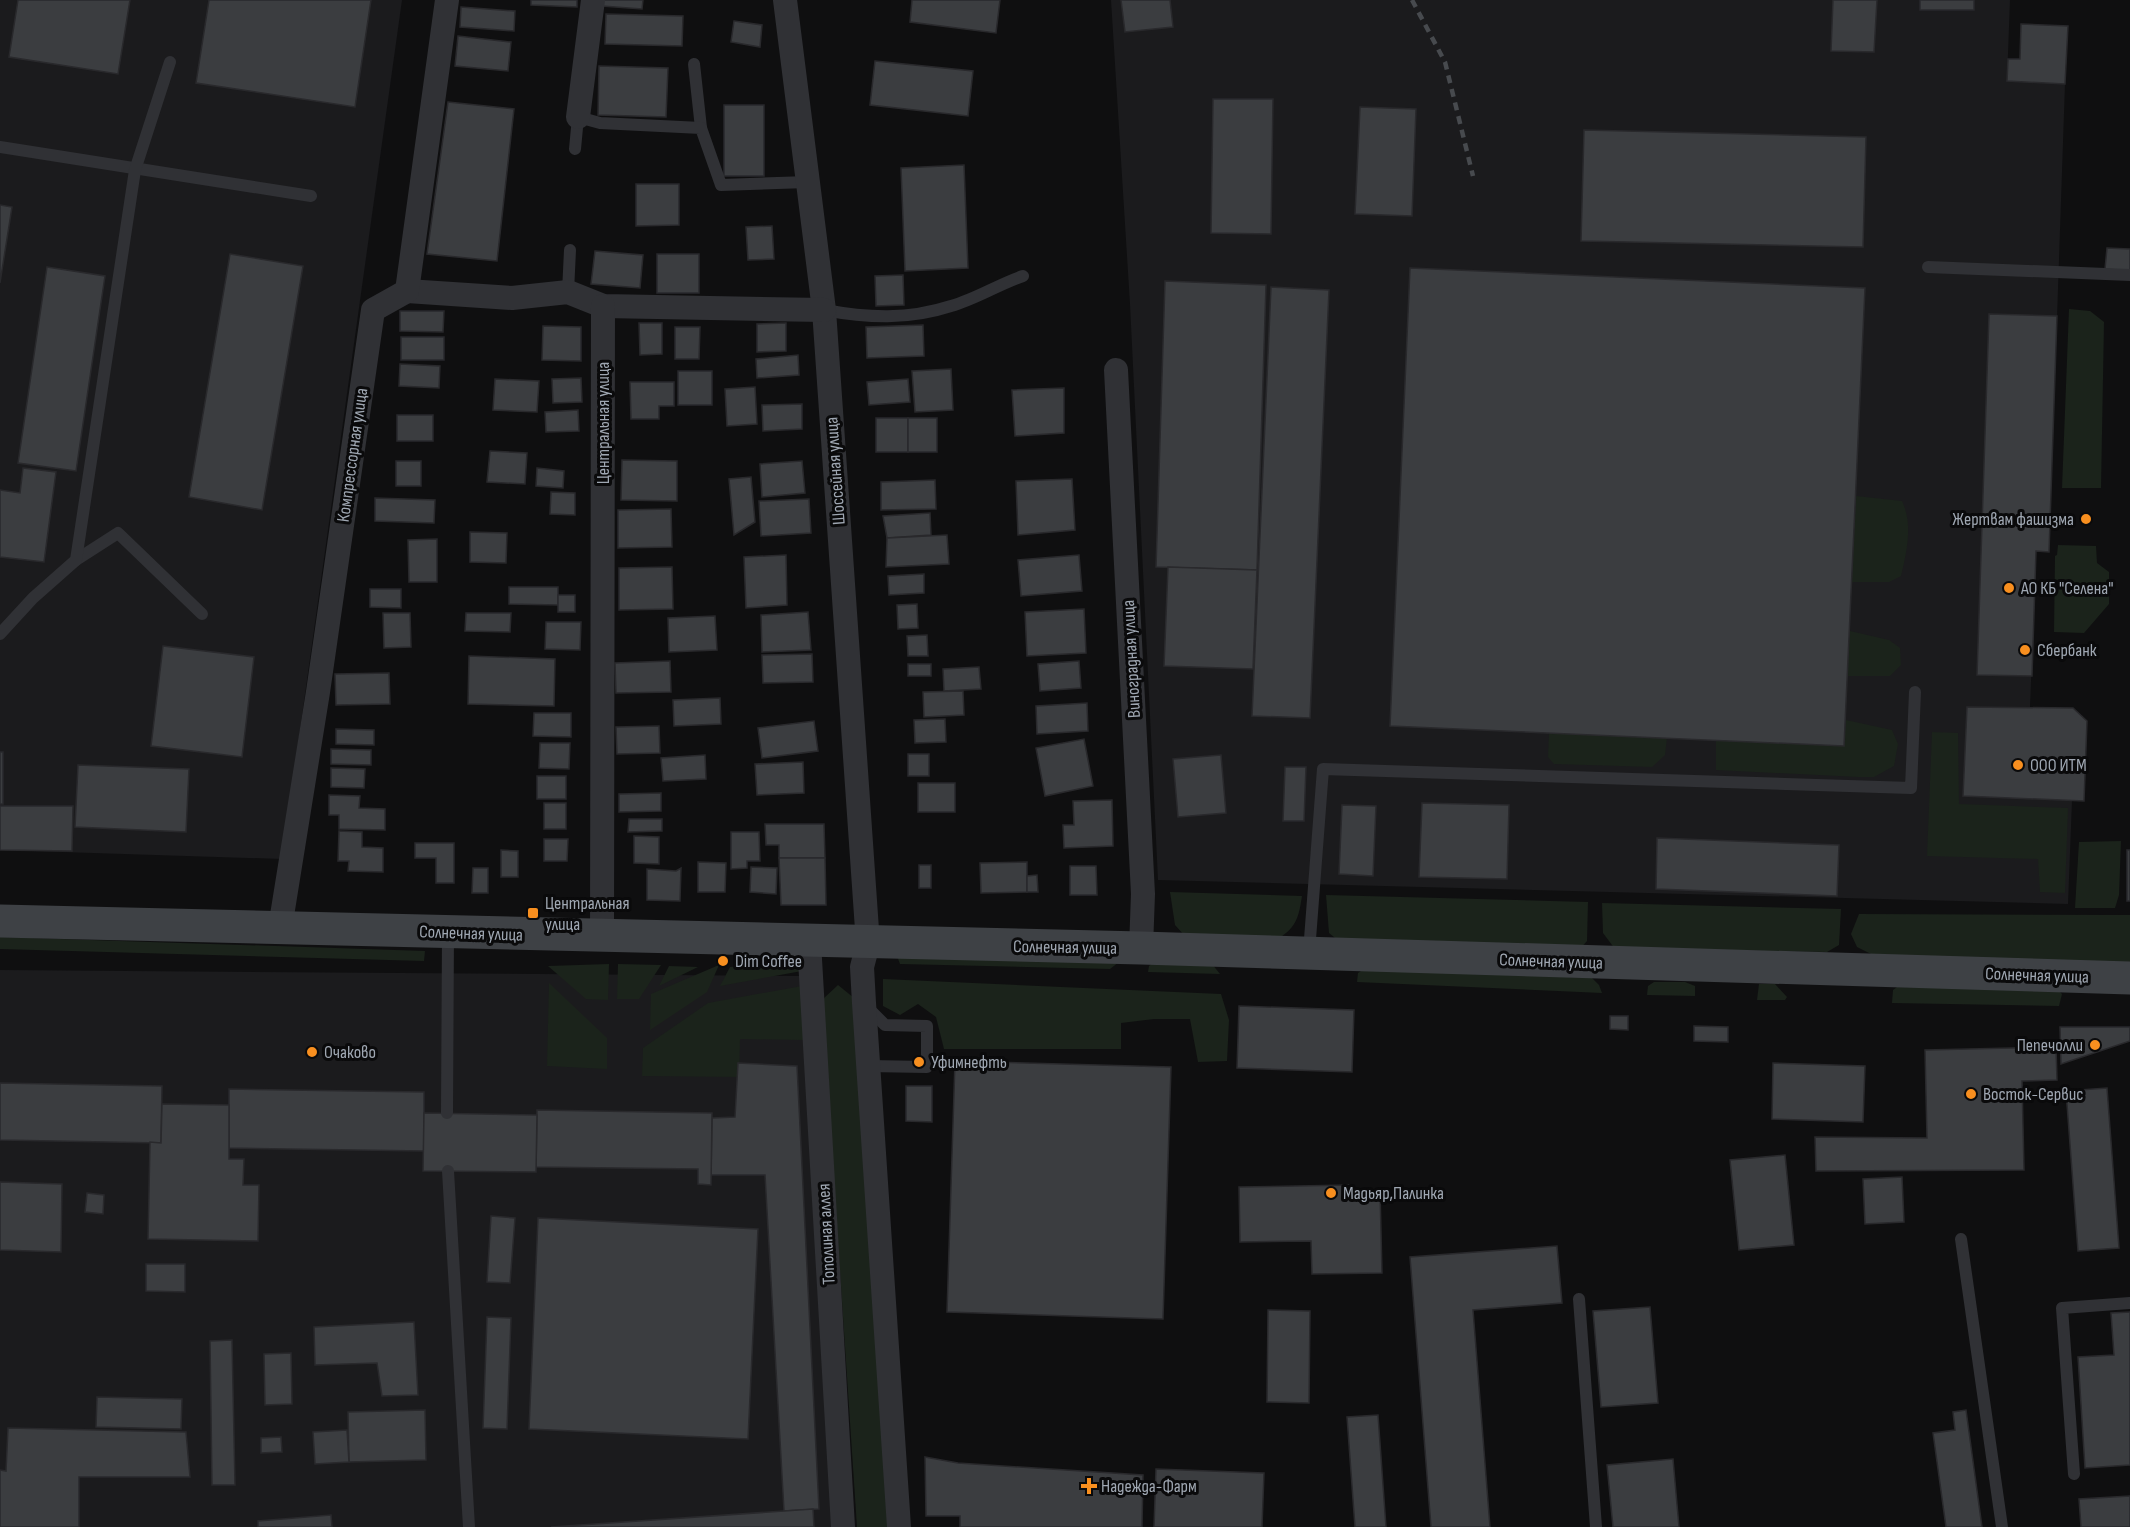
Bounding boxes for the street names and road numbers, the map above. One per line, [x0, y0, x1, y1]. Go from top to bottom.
street label: Центральная улица [593, 362, 614, 484]
street label: Компрессорная улица [333, 387, 372, 524]
street label: Шоссейная улица [821, 416, 850, 526]
street label: Виноградная улица [1118, 599, 1145, 719]
street label: Солнечная улица [419, 921, 523, 946]
street label: Солнечная улица [1013, 936, 1117, 959]
street label: Солнечная улица [1499, 949, 1603, 974]
street label: Солнечная улица [1985, 963, 2089, 988]
street label: Тополиная аллея [813, 1183, 840, 1285]

